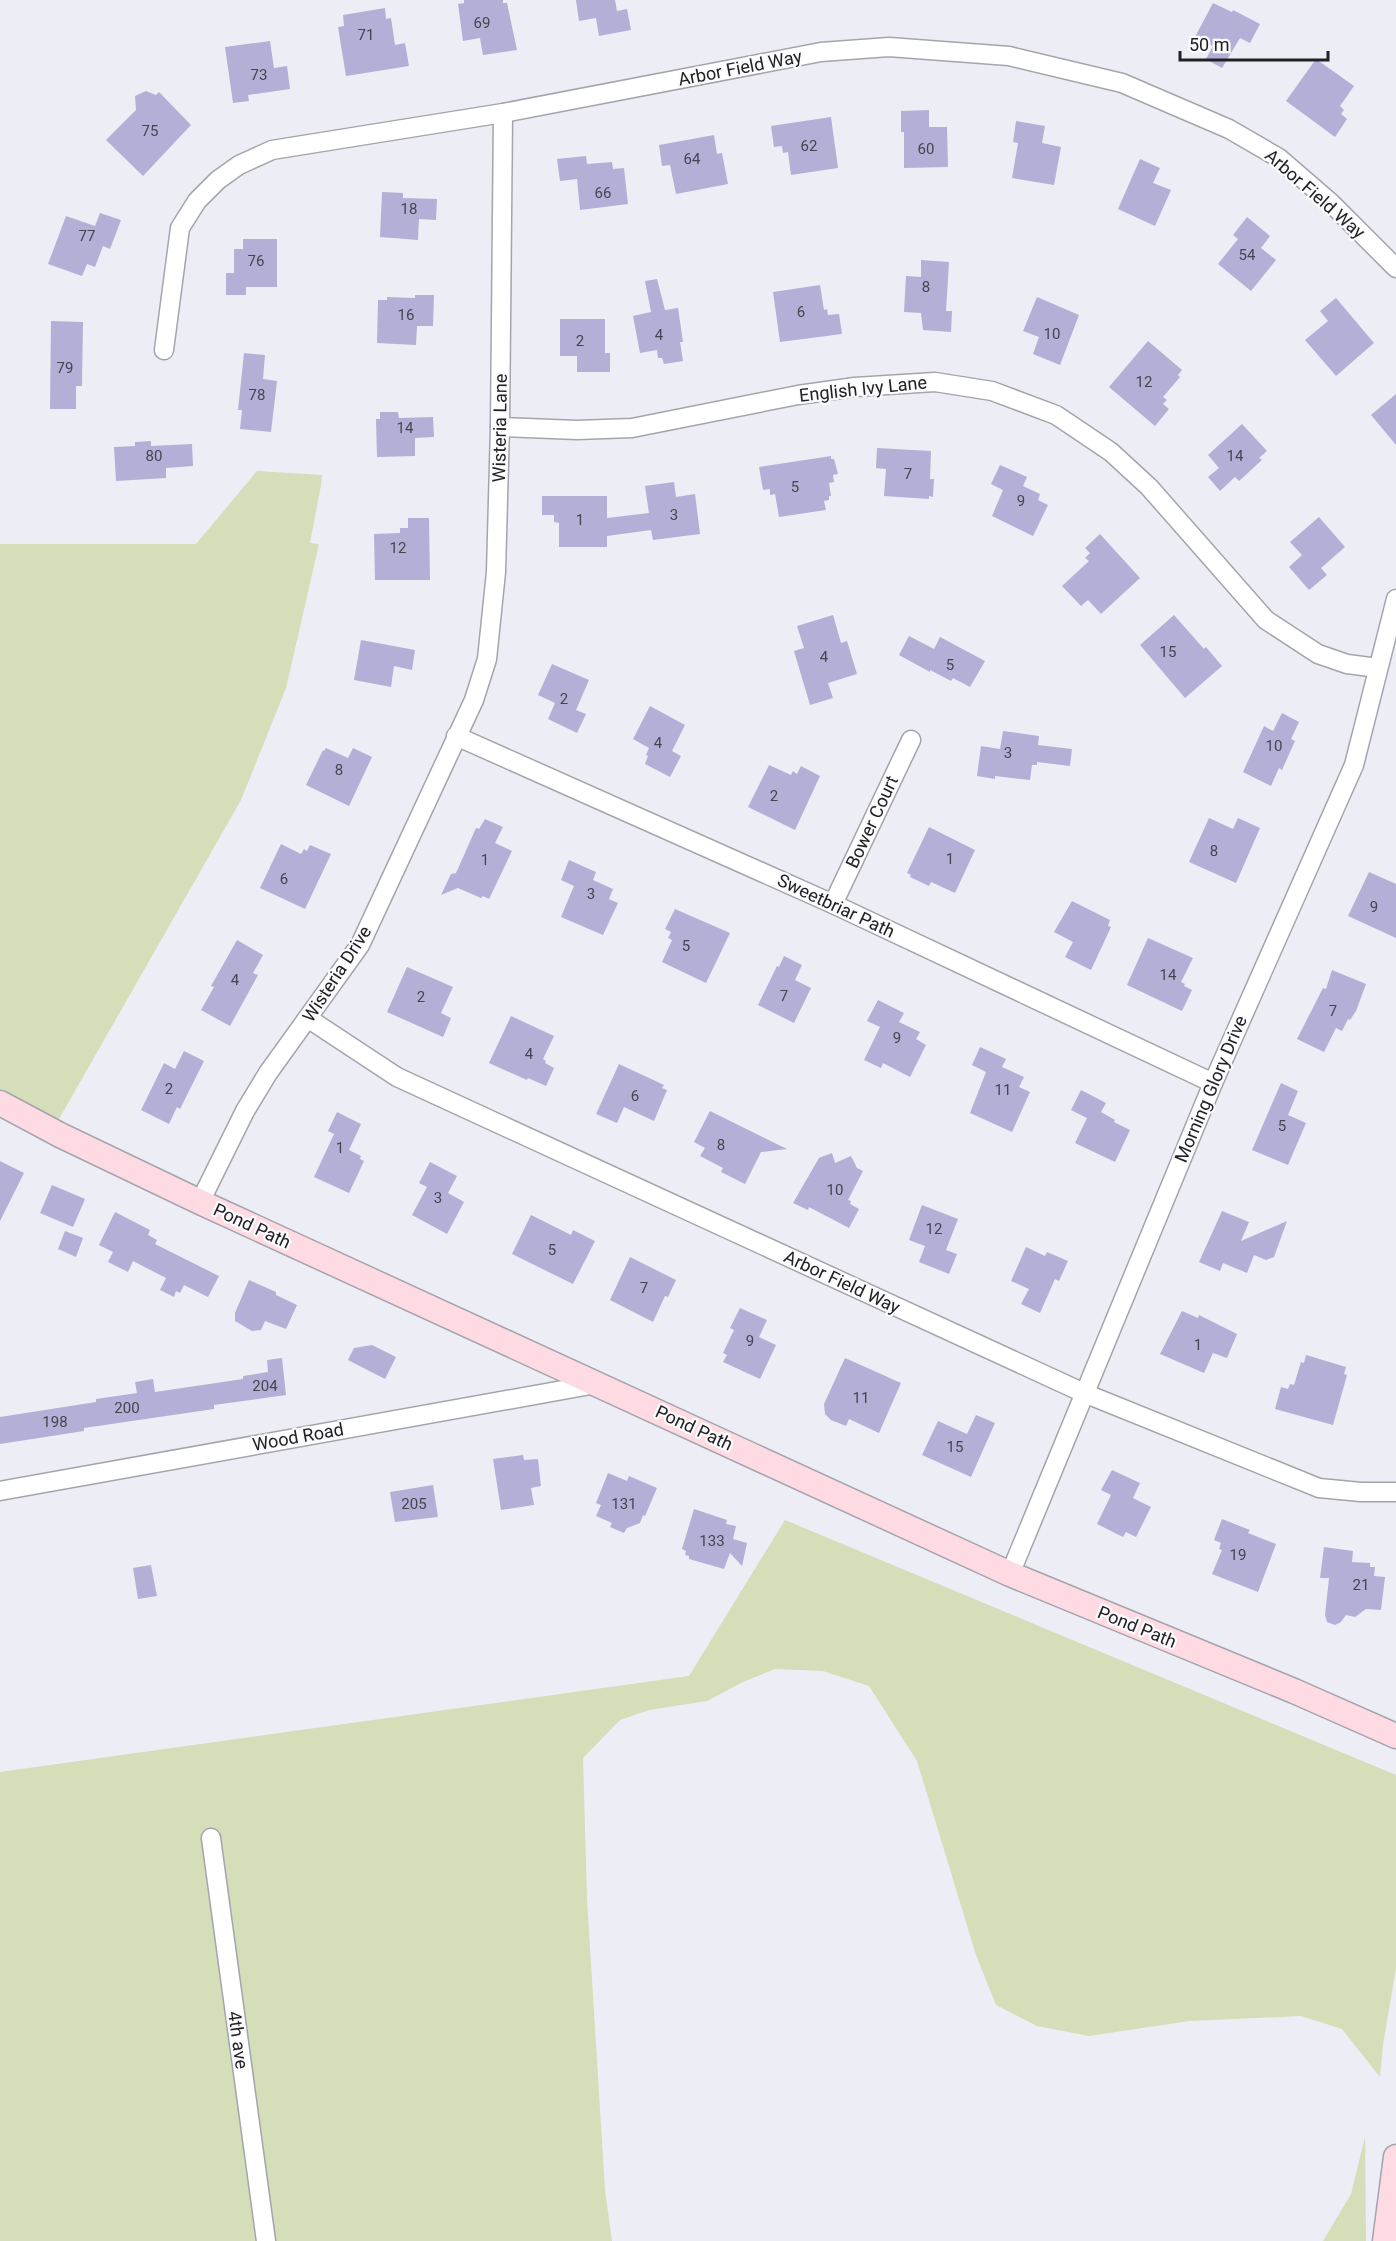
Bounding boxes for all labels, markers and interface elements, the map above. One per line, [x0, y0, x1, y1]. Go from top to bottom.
house number: 69 [474, 14, 490, 32]
scale bar [1180, 24, 1328, 62]
house number: 71 [358, 26, 374, 44]
text: 50 m [1189, 34, 1229, 55]
street label: Arbor Field Way [676, 45, 804, 90]
house number: 73 [251, 66, 267, 84]
house number: 75 [142, 122, 158, 140]
house number: 62 [801, 137, 817, 155]
house number: 60 [918, 140, 934, 158]
street label: Arbor Field Way [1261, 145, 1370, 243]
house number: 64 [684, 150, 701, 168]
house number: 66 [595, 184, 611, 202]
house number: 18 [401, 200, 417, 218]
house number: 77 [79, 227, 95, 245]
house number: 54 [1239, 246, 1256, 264]
house number: 76 [248, 252, 264, 270]
house number: 8 [922, 278, 930, 296]
house number: 6 [797, 303, 805, 321]
house number: 16 [398, 306, 414, 324]
house number: 10 [1044, 325, 1060, 343]
house number: 4 [655, 326, 664, 344]
house number: 2 [576, 332, 584, 350]
house number: 79 [57, 359, 73, 377]
street label: English Ivy Lane [798, 371, 928, 406]
street label: Wisteria Lane [488, 373, 511, 483]
house number: 12 [1136, 373, 1152, 391]
house number: 78 [249, 386, 265, 404]
house number: 14 [397, 419, 414, 437]
house number: 80 [146, 447, 162, 465]
house number: 14 [1227, 447, 1244, 465]
house number: 7 [904, 465, 912, 483]
house number: 5 [791, 478, 799, 496]
house number: 9 [1017, 492, 1025, 510]
house number: 3 [670, 506, 678, 524]
house number: 1 [576, 511, 584, 529]
house number: 12 [390, 539, 406, 557]
house number: 15 [1160, 643, 1176, 661]
house number: 4 [820, 648, 829, 666]
house number: 5 [946, 656, 954, 674]
house number: 2 [560, 690, 568, 708]
house number: 4 [654, 734, 663, 752]
house number: 10 [1266, 737, 1282, 755]
house number: 3 [1004, 744, 1012, 762]
house number: 8 [335, 761, 343, 779]
street label: Bower Court [841, 772, 902, 871]
house number: 2 [770, 787, 778, 805]
house number: 8 [1210, 842, 1218, 860]
house number: 1 [946, 850, 954, 868]
house number: 1 [481, 851, 489, 869]
street label: Sweetbriar Path [774, 869, 898, 942]
house number: 6 [280, 870, 288, 888]
house number: 3 [587, 885, 595, 903]
house number: 9 [1370, 898, 1378, 916]
street label: Wisteria Drive [298, 922, 375, 1026]
house number: 5 [682, 937, 690, 955]
house number: 14 [1160, 966, 1177, 984]
house number: 4 [231, 971, 240, 989]
house number: 7 [780, 987, 788, 1005]
house number: 2 [417, 988, 425, 1006]
house number: 7 [1329, 1002, 1337, 1020]
street label: Morning Glory Drive [1170, 1012, 1251, 1165]
house number: 9 [893, 1029, 901, 1047]
house number: 4 [525, 1045, 534, 1063]
house number: 2 [165, 1080, 173, 1098]
house number: 11 [995, 1081, 1011, 1099]
house number: 6 [631, 1087, 639, 1105]
house number: 5 [1278, 1117, 1286, 1135]
house number: 8 [717, 1136, 725, 1154]
house number: 1 [336, 1139, 344, 1157]
house number: 10 [827, 1181, 843, 1199]
house number: 3 [434, 1189, 442, 1207]
street label: Pond Path [210, 1199, 294, 1253]
house number: 12 [926, 1220, 942, 1238]
house number: 5 [548, 1241, 556, 1259]
street label: Arbor Field Way [781, 1246, 904, 1318]
house number: 7 [640, 1279, 648, 1297]
house number: 9 [746, 1332, 754, 1350]
house number: 1 [1194, 1336, 1202, 1354]
house number: 204 [252, 1377, 278, 1395]
house number: 11 [853, 1389, 869, 1407]
house number: 200 [114, 1399, 140, 1417]
street label: Pond Path [652, 1401, 736, 1455]
house number: 198 [42, 1413, 68, 1431]
street label: Wood Road [251, 1418, 345, 1455]
house number: 15 [947, 1438, 963, 1456]
house number: 205 [401, 1495, 427, 1513]
house number: 131 [611, 1495, 637, 1513]
house number: 133 [699, 1532, 725, 1550]
house number: 19 [1230, 1546, 1246, 1564]
house number: 21 [1353, 1576, 1369, 1594]
street label: Pond Path [1095, 1601, 1180, 1652]
street label: 4th ave [224, 2010, 253, 2070]

